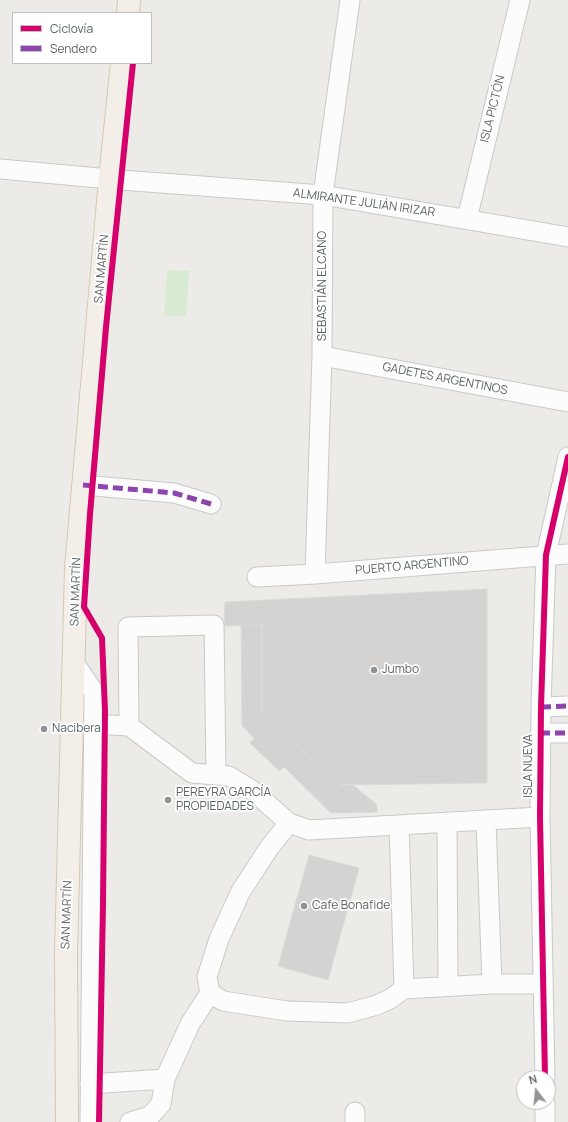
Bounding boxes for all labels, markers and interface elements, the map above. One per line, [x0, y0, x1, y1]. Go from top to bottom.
legend [12, 12, 152, 64]
text: Ciclovía [50, 20, 93, 37]
text: Sendero [50, 40, 97, 57]
street label: ISLA PICTÓN [478, 74, 508, 144]
street label: ALMIRANTE JULIÁN IRIZAR [292, 186, 436, 220]
street label: SEBASTIÁN ELCANO [316, 231, 330, 341]
street label: SAN MARTÍN [92, 234, 112, 304]
street label: GADETES ARGENTINOS [381, 360, 509, 398]
street label: PUERTO ARGENTINO [355, 554, 469, 578]
street label: SAN MARTÍN [68, 557, 84, 627]
place label: Jumbo [382, 663, 419, 677]
marker: Jumbo [369, 665, 379, 675]
place label: Nacibera [52, 722, 101, 736]
marker: Nacibera [39, 724, 49, 734]
street label: ISLA NUEVA [522, 734, 536, 798]
place label: PEREYRA GARCÍA PROPIEDADES [176, 786, 271, 814]
marker: PEREYRA GARCÍA PROPIEDADES [163, 795, 173, 805]
street label: SAN MARTÍN [59, 880, 75, 950]
place label: Cafe Bonafide [312, 899, 390, 913]
marker: Cafe Bonafide [299, 901, 309, 911]
north arrow [516, 1070, 556, 1110]
text: N [527, 1071, 539, 1087]

